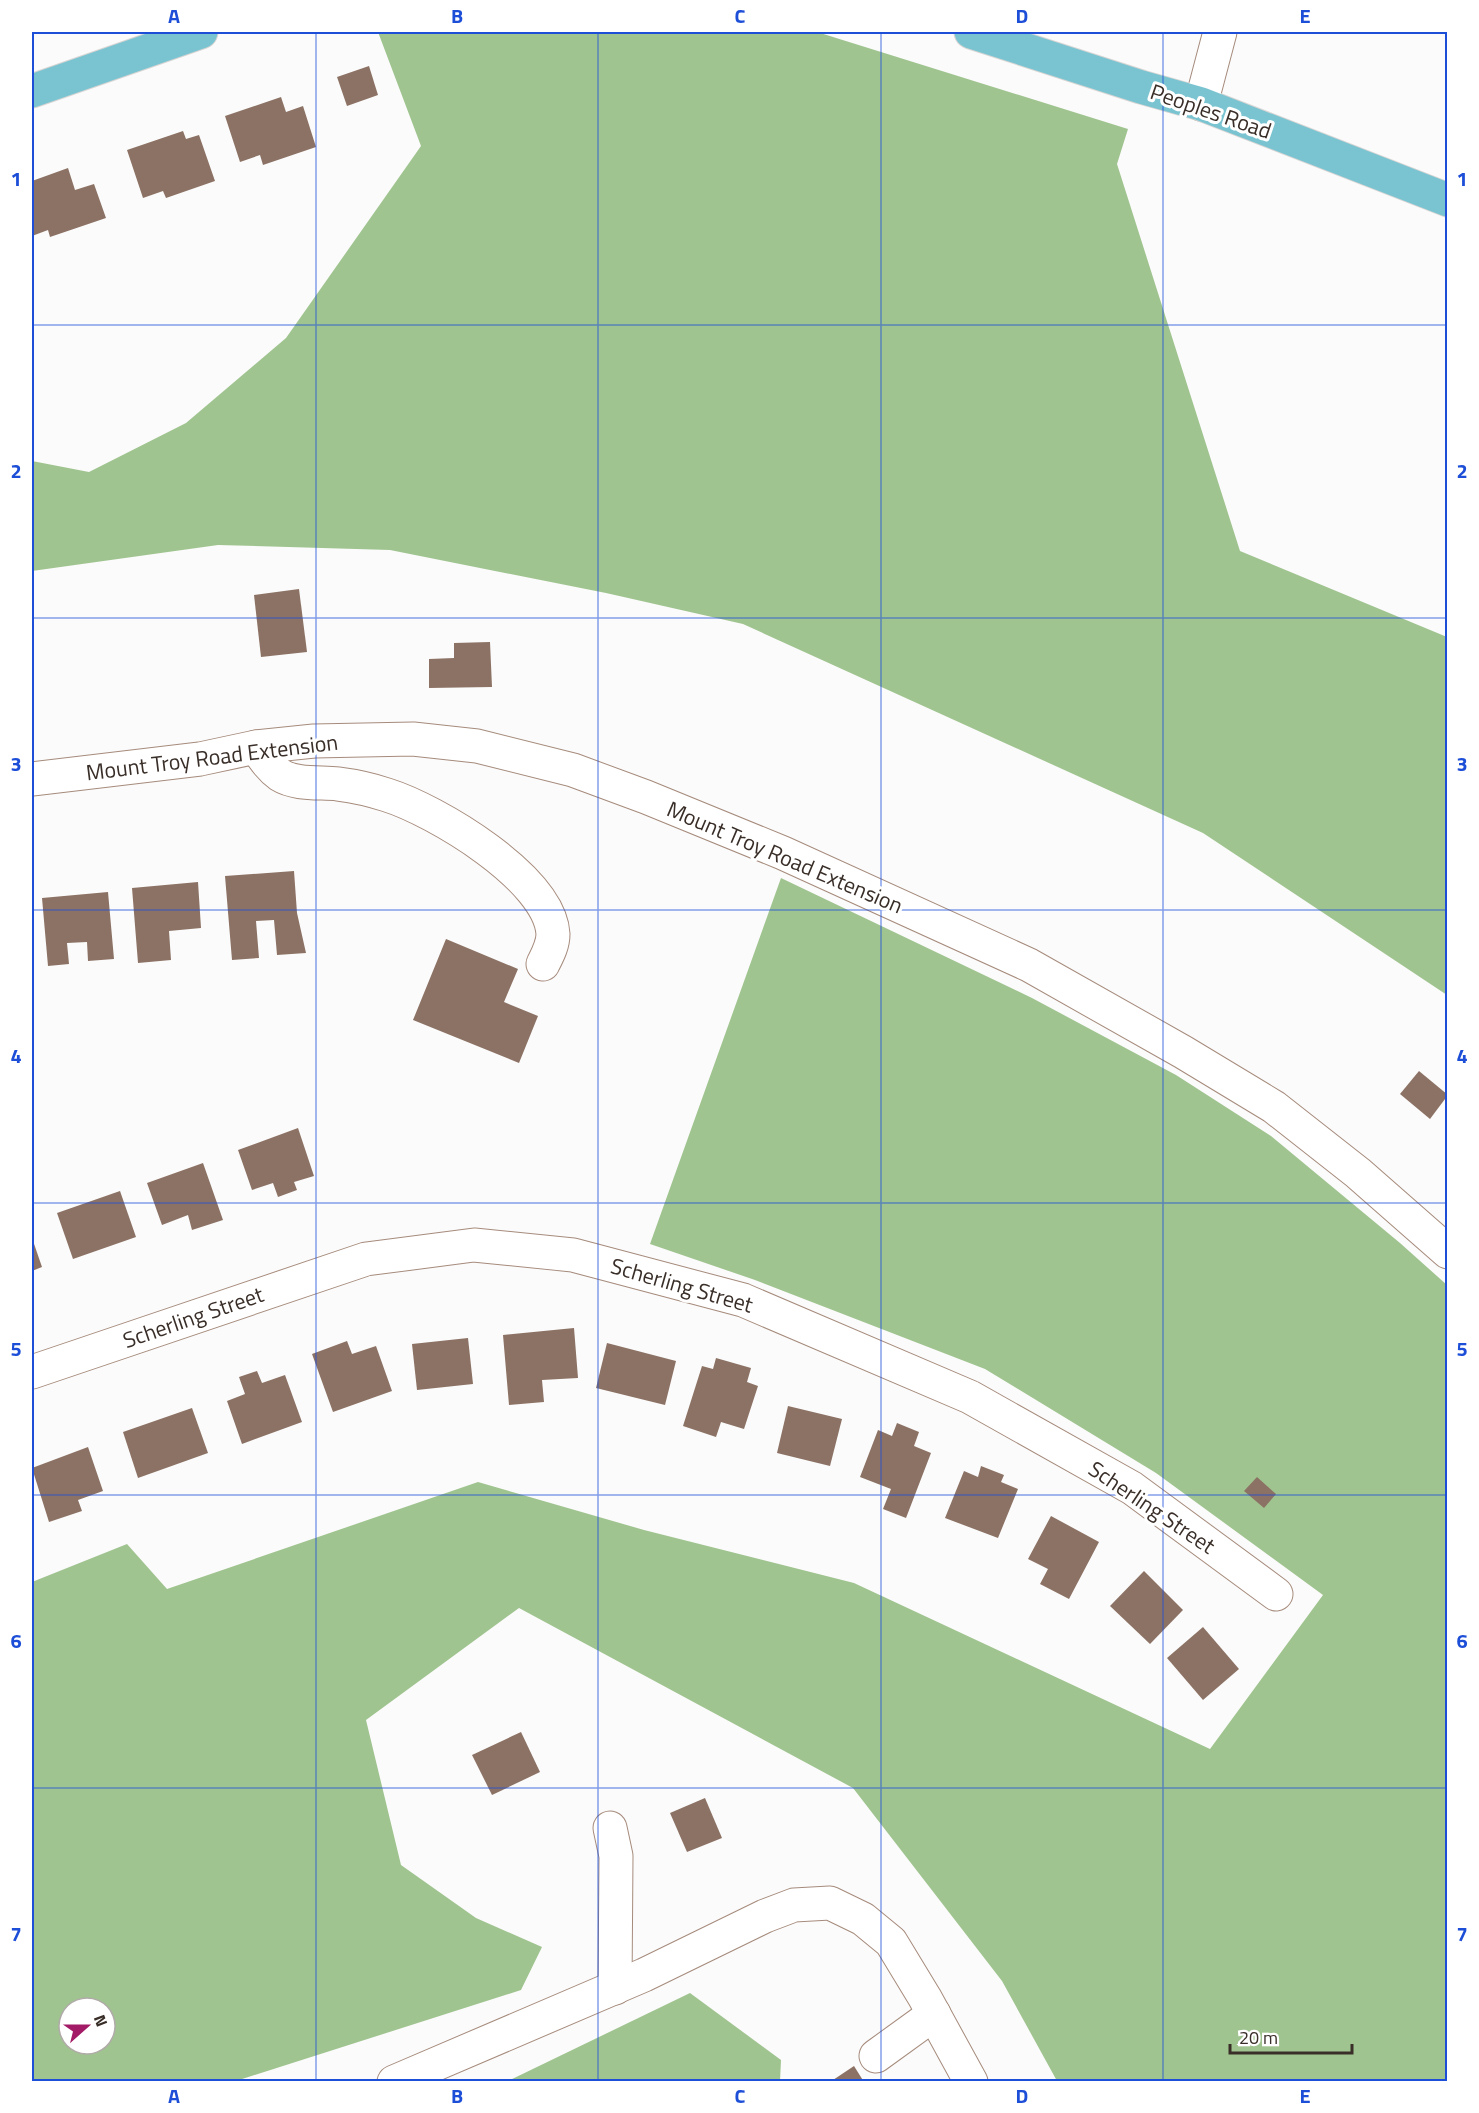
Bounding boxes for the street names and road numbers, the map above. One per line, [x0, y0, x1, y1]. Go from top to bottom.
street label: Peoples Road [1146, 74, 1276, 148]
street label: Mount Troy Road Extension [84, 725, 340, 789]
street label: Mount Troy Road Extension [662, 792, 908, 922]
street label: Scherling Street [607, 1248, 757, 1322]
street label: Scherling Street [118, 1277, 268, 1357]
street label: Scherling Street [1082, 1452, 1223, 1562]

